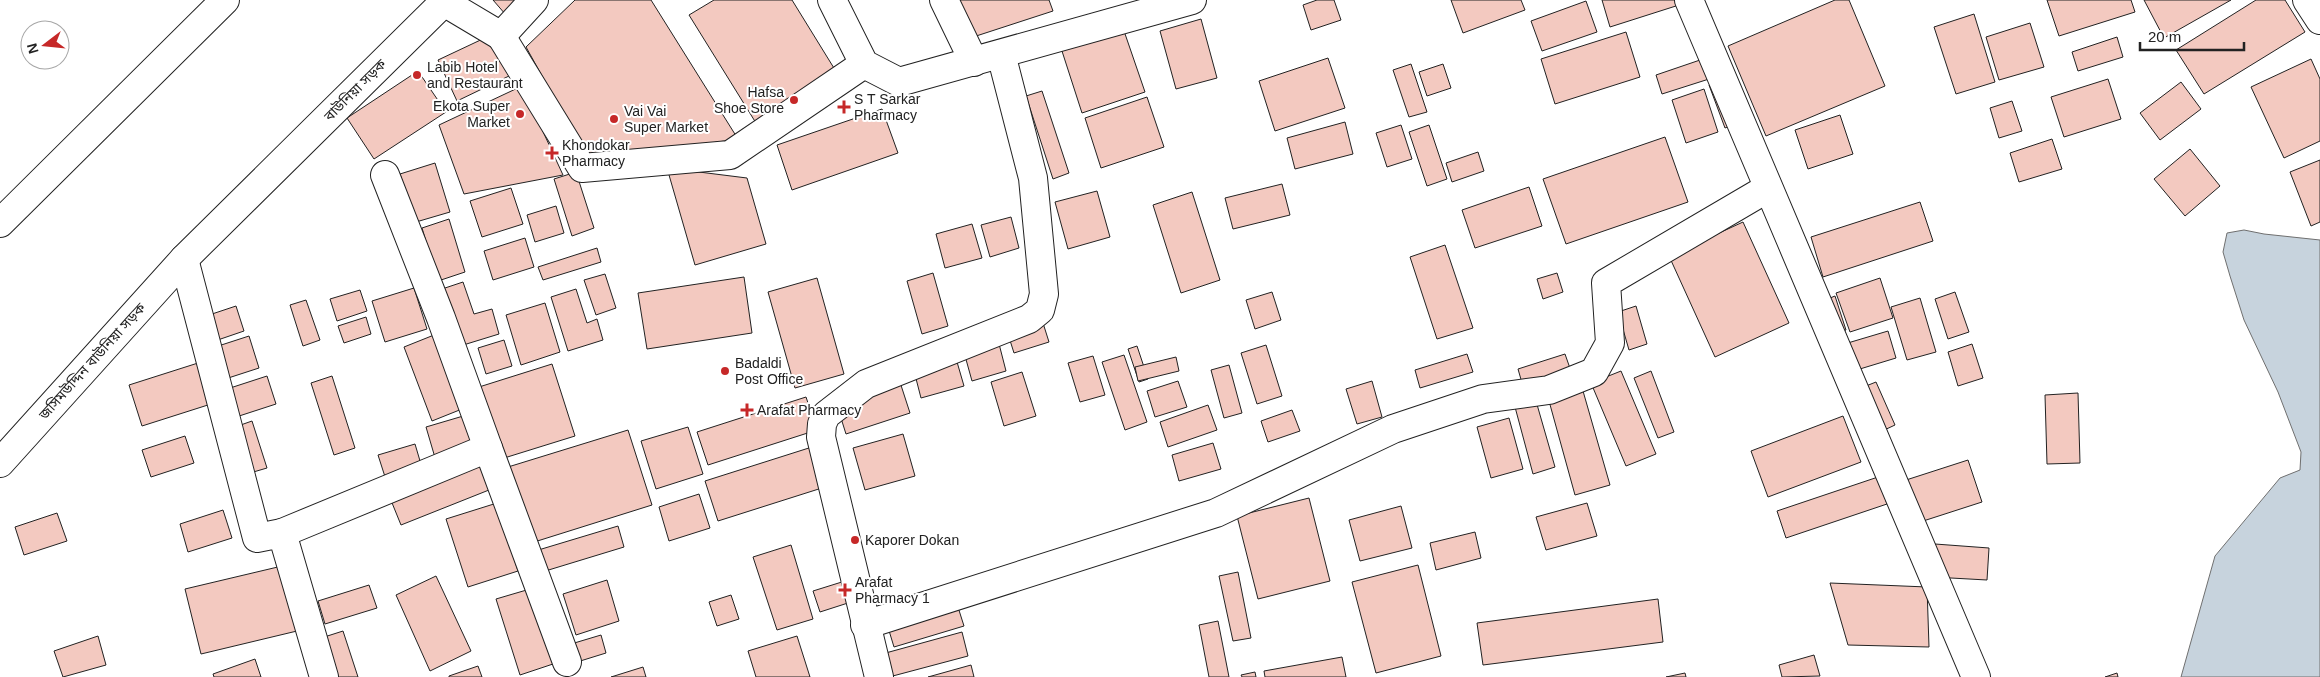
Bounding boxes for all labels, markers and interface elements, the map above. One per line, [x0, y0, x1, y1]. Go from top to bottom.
north arrow [20, 20, 70, 70]
scale bar [2140, 20, 2244, 52]
text: 20 m [2148, 28, 2181, 45]
text: N [23, 42, 42, 56]
street label: বাউনিয়া সড়ক [320, 55, 390, 125]
place label: Labib Hotel and Restaurant [427, 59, 523, 91]
marker: Labib Hotel and Restaurant [411, 69, 423, 81]
place label: Hafsa Shoe Store [714, 84, 784, 116]
place label: S T Sarkar Pharmacy [854, 91, 921, 123]
marker: Hafsa Shoe Store [788, 94, 800, 106]
place label: Ekota Super Market [433, 98, 510, 130]
marker: S T Sarkar Pharmacy [838, 101, 850, 113]
place label: Vai Vai Super Market [624, 103, 708, 135]
marker: Ekota Super Market [514, 108, 526, 120]
marker: Vai Vai Super Market [608, 113, 620, 125]
place label: Khondokar Pharmacy [562, 137, 630, 169]
marker: Khondokar Pharmacy [546, 147, 558, 159]
street label: জসিমউদ্দিন বাউনিয়া সড়ক [35, 299, 149, 423]
place label: Badaldi Post Office [735, 355, 803, 387]
marker: Badaldi Post Office [719, 365, 731, 377]
place label: Arafat Pharmacy [757, 402, 861, 418]
marker: Arafat Pharmacy [741, 404, 753, 416]
place label: Kaporer Dokan [865, 532, 959, 548]
marker: Kaporer Dokan [849, 534, 861, 546]
place label: Arafat Pharmacy 1 [855, 574, 930, 606]
marker: Arafat Pharmacy 1 [839, 584, 851, 596]

